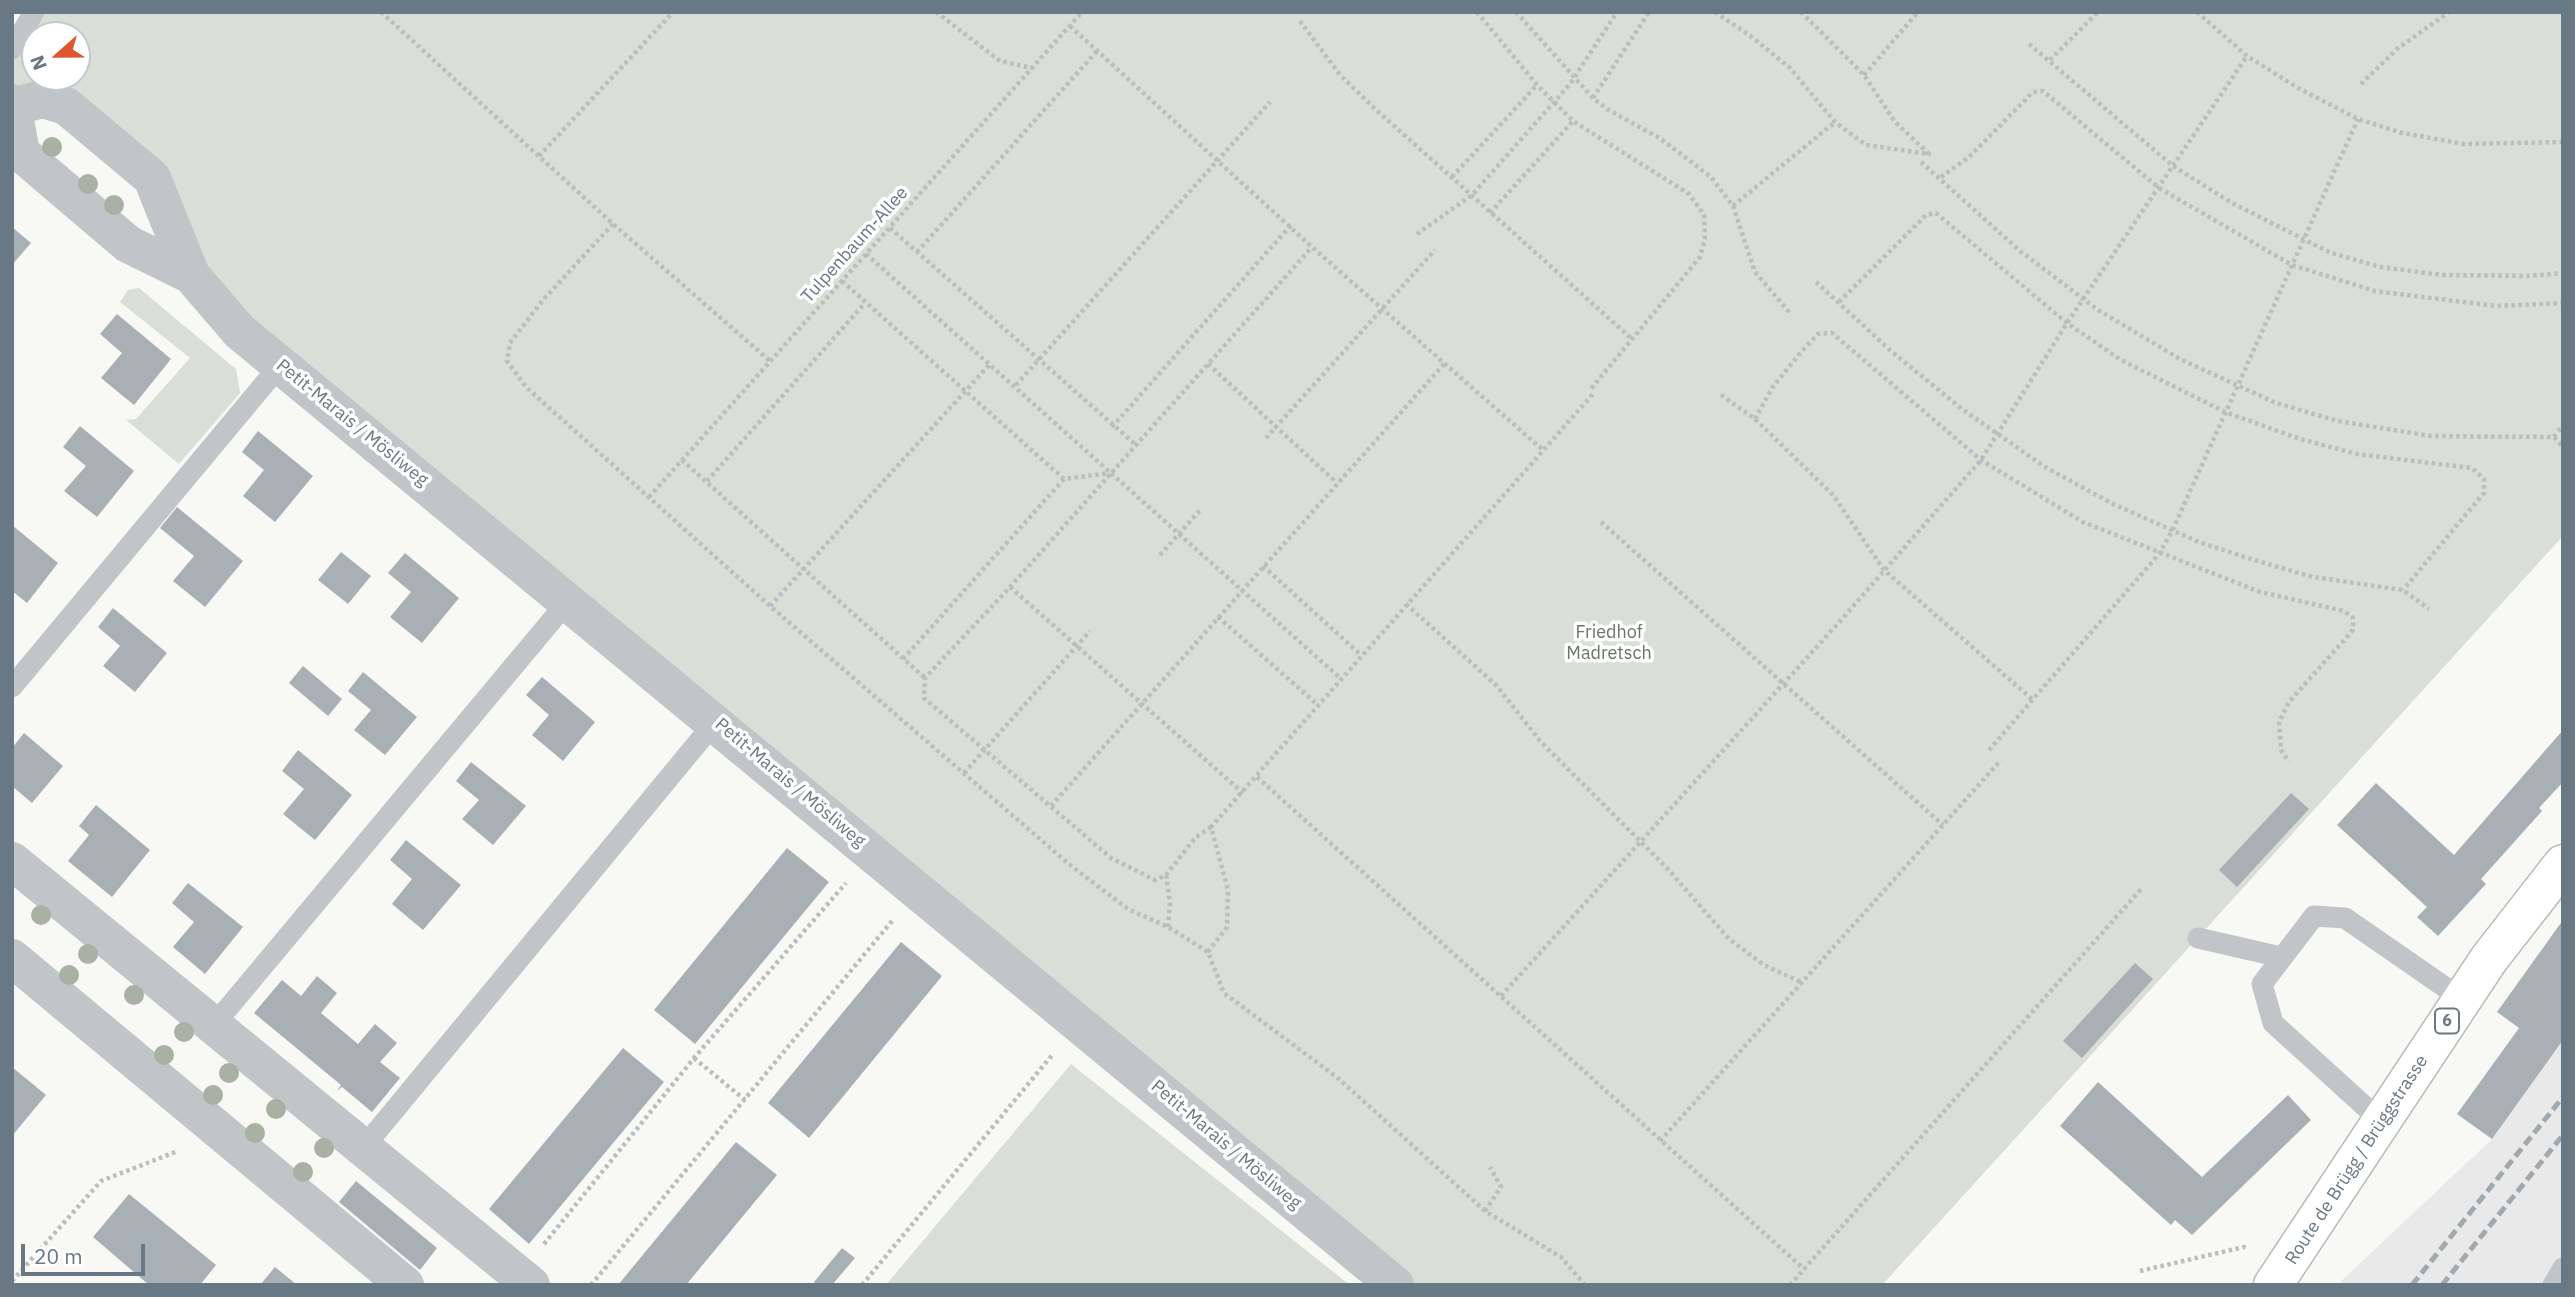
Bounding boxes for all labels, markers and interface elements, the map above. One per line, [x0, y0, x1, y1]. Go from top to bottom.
north arrow [21, 21, 91, 91]
text: N [25, 52, 52, 74]
street label: Tulpenbaum-Allee [797, 182, 913, 308]
street label: Petit-Marais / Mösliweg [272, 355, 432, 491]
park label: Friedhof Madretsch [1566, 622, 1652, 664]
street label: Petit-Marais / Mösliweg [711, 714, 869, 852]
road number: 6 [2435, 1009, 2459, 1034]
street label: Route de Brügg / Brüggstrasse [2281, 1051, 2433, 1269]
street label: Petit-Marais / Mösliweg [1147, 1076, 1305, 1214]
scale bar [24, 1230, 149, 1274]
text: 20 m [34, 1242, 83, 1270]

